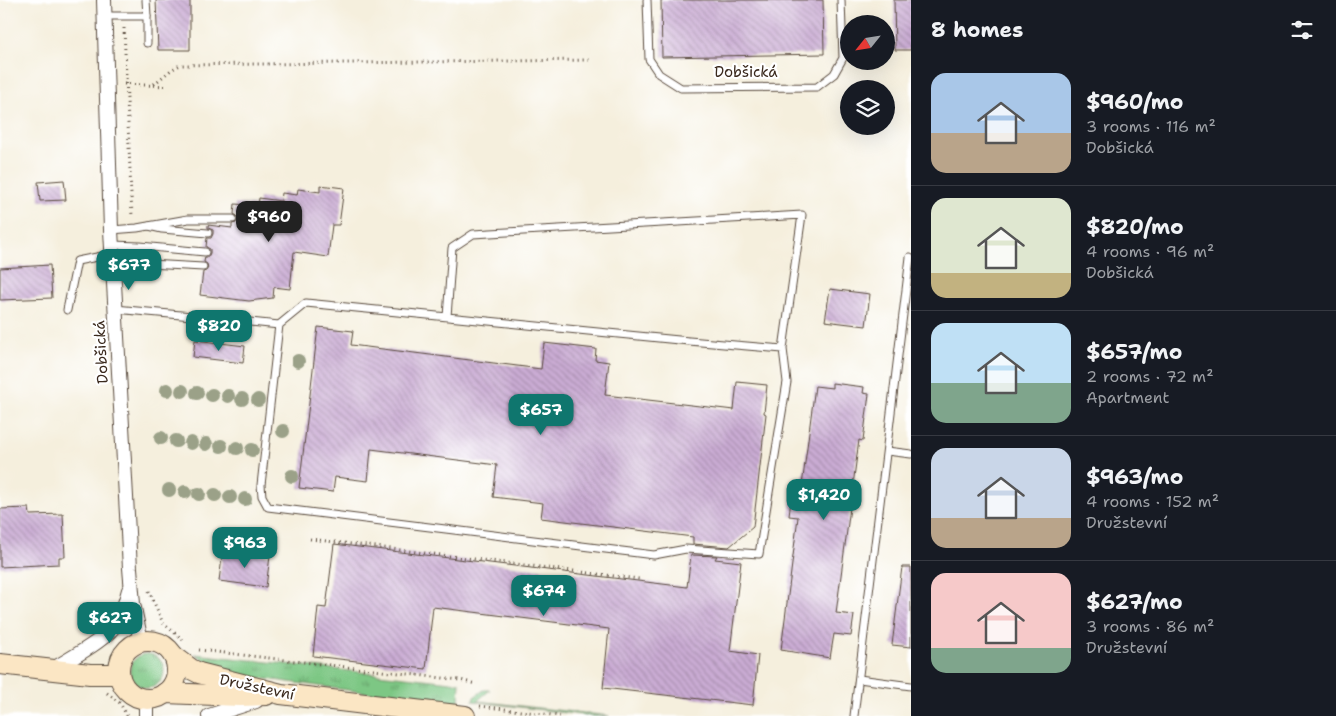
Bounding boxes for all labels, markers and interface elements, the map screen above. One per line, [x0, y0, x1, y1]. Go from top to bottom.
north arrow [840, 15, 895, 70]
map controls [840, 15, 895, 135]
text: 8 homes [931, 16, 1023, 44]
icon: filters [1288, 16, 1316, 44]
street label: Dobšická [714, 62, 778, 82]
button: layers [840, 80, 895, 135]
text: $960/mo [1086, 88, 1183, 116]
icon: home [971, 93, 1031, 153]
text: 3 rooms · 116 m² [1086, 116, 1216, 137]
text: Dobšická [1086, 137, 1154, 158]
pin: $960 [239, 200, 299, 243]
text: $960 [247, 206, 291, 227]
text: $820/mo [1086, 213, 1184, 241]
icon: home [971, 218, 1031, 278]
text: 4 rooms · 96 m² [1086, 241, 1214, 262]
pin: $677 [99, 248, 159, 291]
text: $677 [107, 254, 151, 275]
text: Dobšická [1086, 262, 1154, 283]
pin: $820 [189, 310, 249, 352]
text: $820 [197, 315, 241, 336]
street label: Dobšická [89, 319, 113, 384]
text: $657/mo [1086, 338, 1182, 366]
icon: home [971, 343, 1031, 403]
text: 2 rooms · 72 m² [1086, 366, 1214, 387]
text: Apartment [1086, 387, 1169, 408]
pin: $657 [511, 394, 571, 436]
text: $657 [519, 399, 563, 420]
text: $963/mo [1086, 463, 1183, 491]
icon: home [971, 468, 1031, 528]
pin: $1,420 [783, 478, 865, 521]
text: $1,420 [798, 484, 850, 505]
text: 4 rooms · 152 m² [1086, 491, 1219, 512]
text: Družstevní [1086, 512, 1167, 533]
pin: $963 [215, 526, 275, 569]
text: $963 [223, 532, 267, 553]
pin: $674 [514, 574, 574, 617]
text: $674 [522, 580, 566, 601]
text: $627/mo [1086, 588, 1183, 616]
icon: home [971, 593, 1031, 653]
pin: $627 [80, 602, 140, 644]
text: $627 [88, 607, 132, 628]
text: 3 rooms · 86 m² [1086, 616, 1214, 637]
text: Družstevní [1086, 637, 1167, 658]
street label: Družstevní [218, 669, 297, 705]

